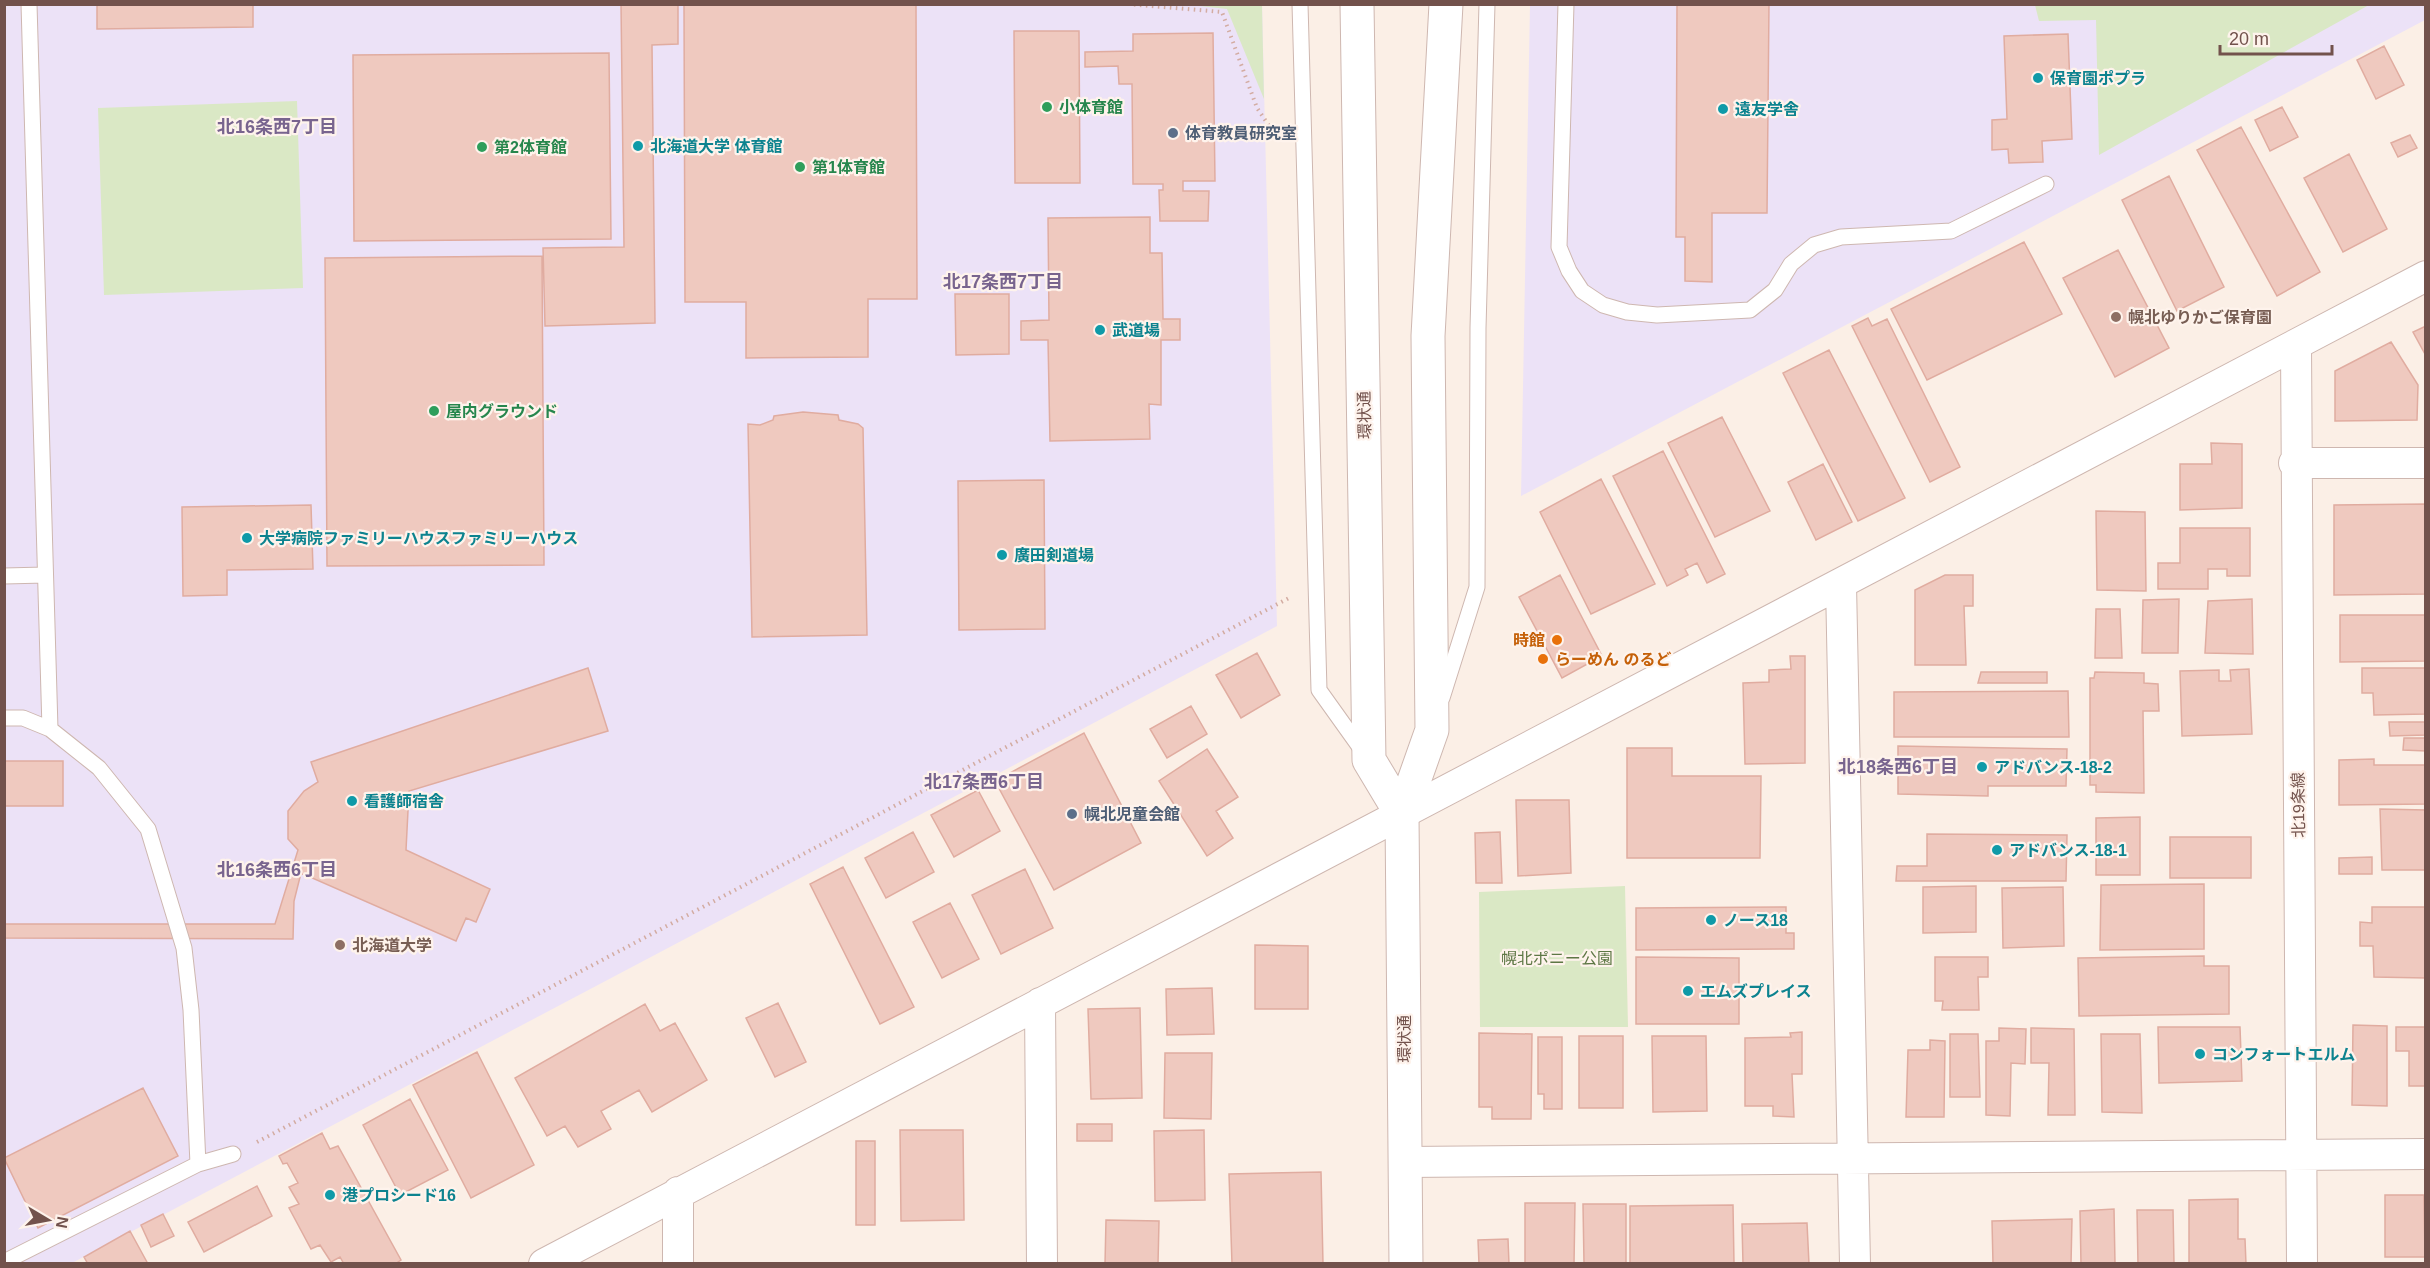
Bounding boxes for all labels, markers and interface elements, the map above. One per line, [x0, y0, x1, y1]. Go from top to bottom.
scale bar [2220, 18, 2332, 56]
text: 20 m [2229, 29, 2269, 49]
place label: 保育園ポプラ [2050, 70, 2146, 87]
marker: 保育園ポプラ [2031, 71, 2045, 85]
place label: 小体育館 [1059, 99, 1123, 116]
marker: 小体育館 [1040, 100, 1054, 114]
place label: 遠友学舎 [1735, 101, 1799, 118]
marker: 遠友学舎 [1716, 102, 1730, 116]
district label: 北16条西7丁目 [217, 117, 337, 137]
place label: 体育教員研究室 [1185, 125, 1297, 142]
marker: 体育教員研究室 [1166, 126, 1180, 140]
place label: 北海道大学 体育館 [650, 138, 782, 155]
place label: 第2体育館 [494, 139, 567, 156]
marker: 北海道大学 体育館 [631, 139, 645, 153]
marker: 第2体育館 [475, 140, 489, 154]
place label: 第1体育館 [812, 159, 885, 176]
marker: 第1体育館 [793, 160, 807, 174]
district label: 北17条西7丁目 [943, 272, 1063, 292]
place label: 幌北ゆりかご保育園 [2128, 309, 2272, 326]
marker: 幌北ゆりかご保育園 [2109, 310, 2123, 324]
place label: 武道場 [1112, 322, 1160, 339]
marker: 武道場 [1093, 323, 1107, 337]
street label: 環状通 [1356, 391, 1373, 439]
place label: 屋内グラウンド [446, 402, 558, 420]
marker: 屋内グラウンド [427, 404, 441, 418]
place label: 大学病院ファミリーハウスファミリーハウス [259, 530, 578, 547]
marker: 大学病院ファミリーハウスファミリーハウス [240, 531, 254, 545]
place label: 廣田剣道場 [1014, 547, 1094, 564]
marker: 廣田剣道場 [995, 548, 1009, 562]
place label: 時館 [1513, 632, 1545, 649]
marker: 時館 [1550, 633, 1564, 647]
place label: らーめん のるど [1555, 651, 1671, 668]
marker: らーめん のるど [1536, 652, 1550, 666]
district label: 北18条西6丁目 [1838, 757, 1958, 777]
place label: アドバンス-18-2 [1994, 759, 2112, 776]
marker: アドバンス-18-2 [1975, 760, 1989, 774]
district label: 北17条西6丁目 [924, 772, 1044, 792]
street label: 北19条線 [2289, 772, 2308, 838]
place label: 看護師宿舎 [364, 793, 444, 810]
marker: 看護師宿舎 [345, 794, 359, 808]
place label: 幌北児童会館 [1084, 806, 1180, 823]
marker: 幌北児童会館 [1065, 807, 1079, 821]
place label: アドバンス-18-1 [2009, 842, 2127, 859]
marker: アドバンス-18-1 [1990, 843, 2004, 857]
district label: 北16条西6丁目 [217, 860, 337, 880]
place label: ノース18 [1723, 912, 1788, 929]
marker: ノース18 [1704, 913, 1718, 927]
place label: 北海道大学 [352, 937, 432, 954]
marker: 北海道大学 [333, 938, 347, 952]
park label: 幌北ポニー公園 [1501, 950, 1613, 967]
place label: エムズプレイス [1700, 983, 1812, 1000]
marker: エムズプレイス [1681, 984, 1695, 998]
street label: 環状通 [1396, 1015, 1413, 1063]
place label: コンフォートエルム [2212, 1046, 2355, 1063]
marker: コンフォートエルム [2193, 1047, 2207, 1061]
place label: 港プロシード16 [342, 1187, 456, 1204]
marker: 港プロシード16 [323, 1188, 337, 1202]
north arrow [18, 1190, 78, 1250]
text: N [53, 1215, 72, 1230]

